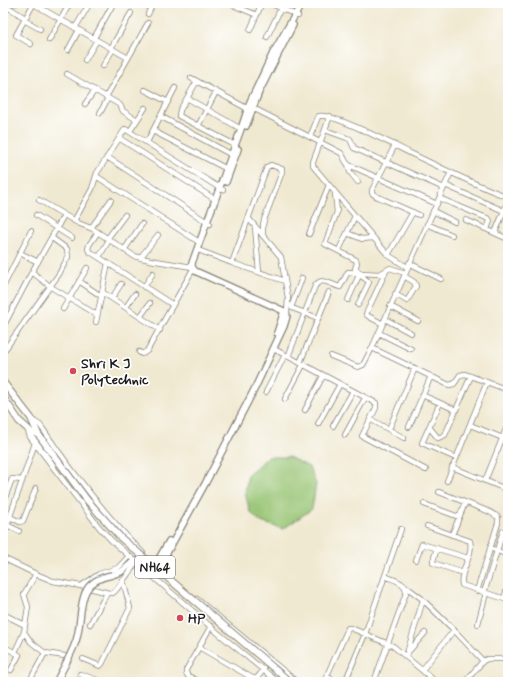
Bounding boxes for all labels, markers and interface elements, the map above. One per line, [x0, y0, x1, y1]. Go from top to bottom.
place label: Shri K J Polytechnic [81, 355, 149, 389]
marker: Shri K J Polytechnic [68, 366, 78, 376]
road number: NH64 [135, 556, 175, 578]
place label: HP [188, 610, 206, 628]
marker: HP [175, 613, 185, 623]

